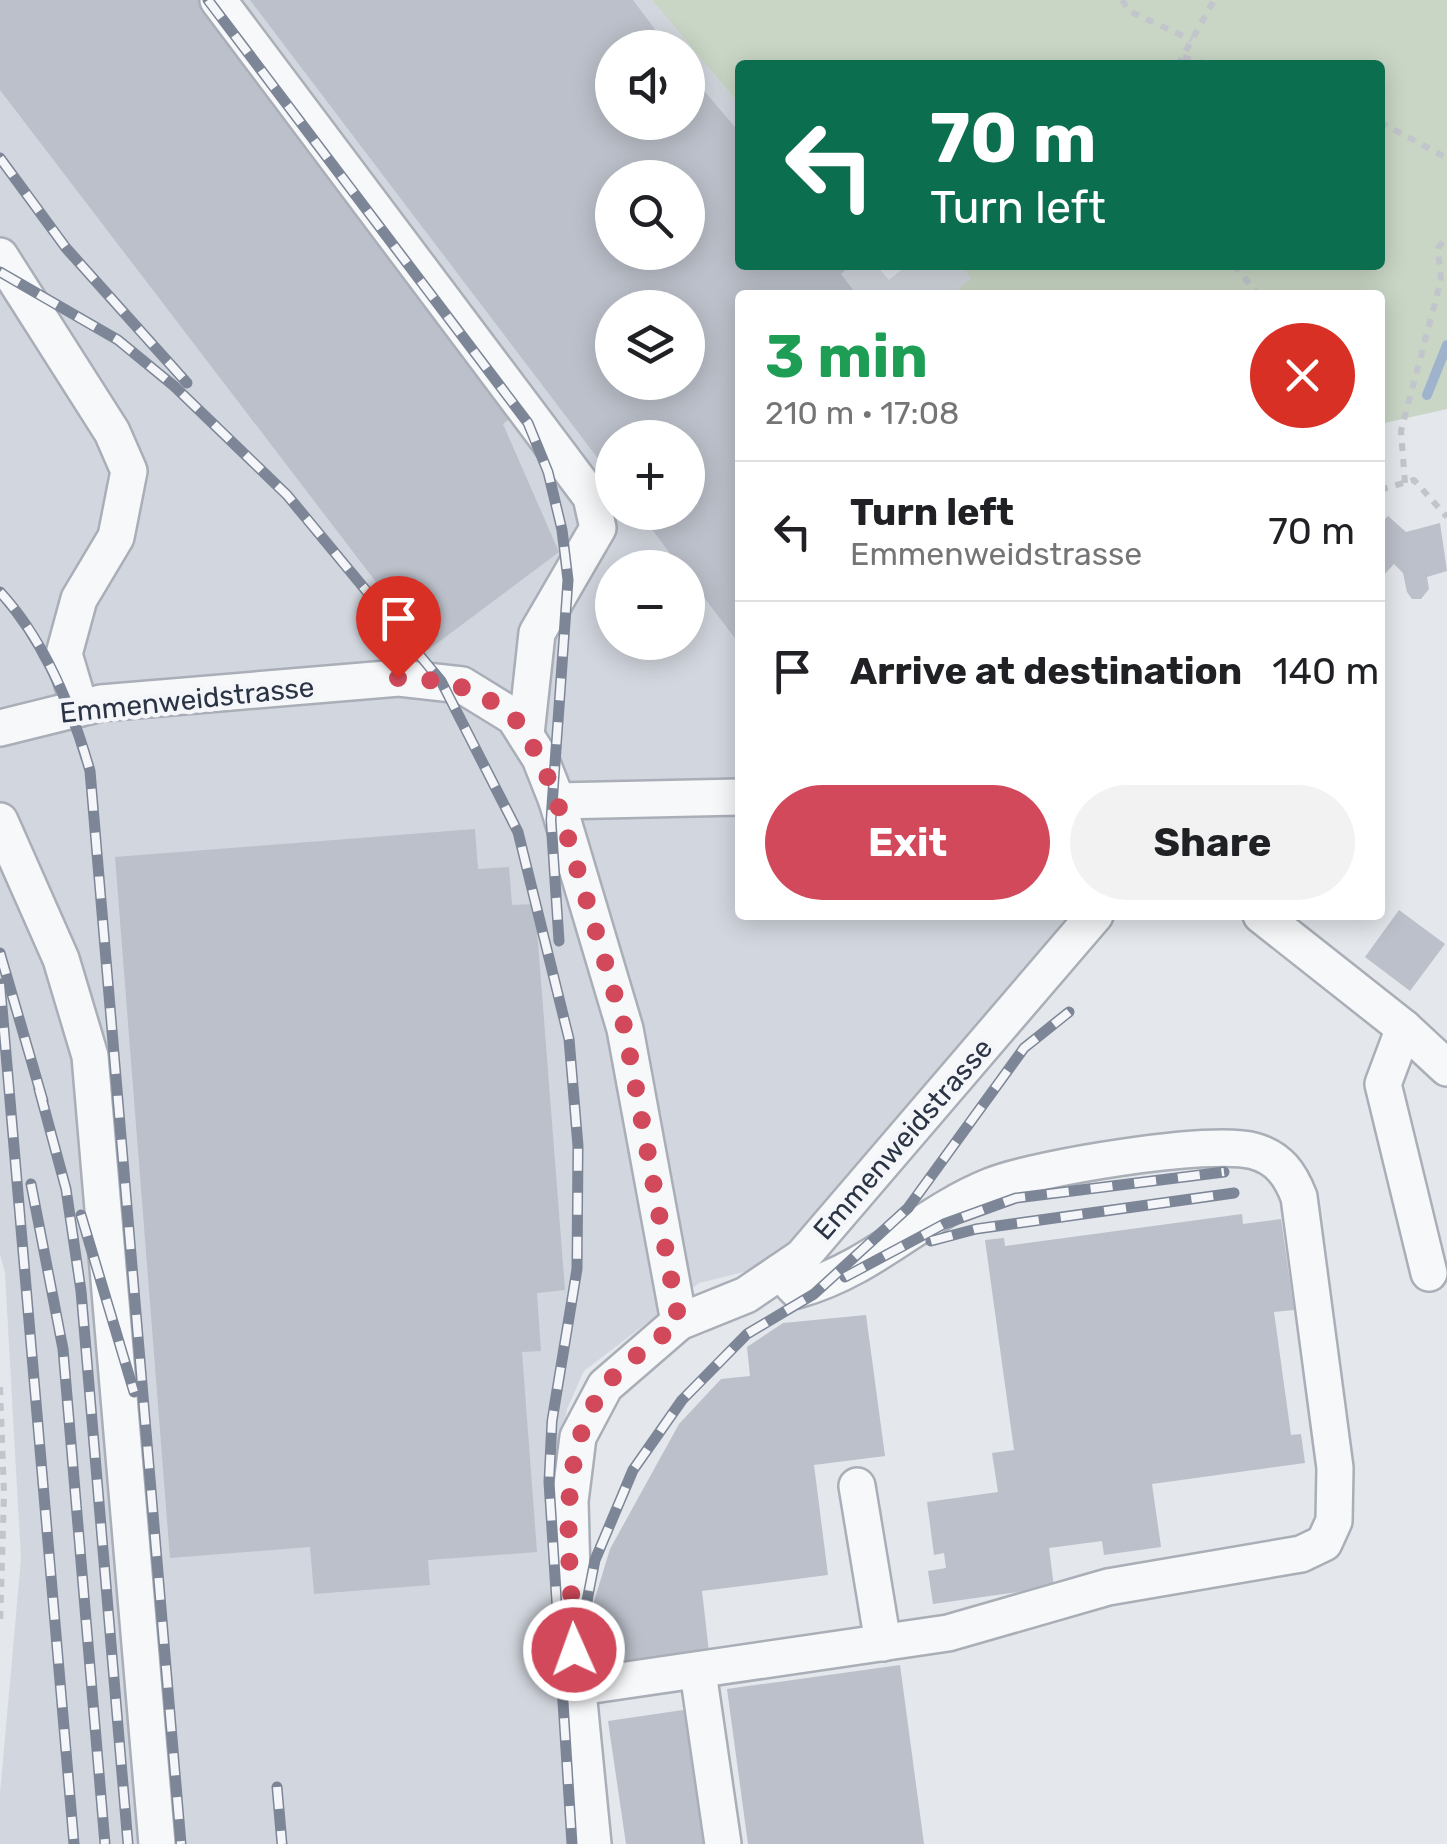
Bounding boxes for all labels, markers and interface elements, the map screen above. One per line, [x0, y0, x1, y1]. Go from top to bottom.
map controls [595, 30, 705, 660]
button: sound [595, 30, 705, 140]
text: 70 m [930, 97, 1097, 180]
icon: left [765, 100, 895, 230]
button: search [595, 160, 705, 270]
text: Turn left [930, 181, 1106, 234]
button: layers [595, 290, 705, 400]
text: 3 min [765, 321, 928, 392]
button: close [1250, 323, 1355, 428]
text: 210 m · 17:08 [765, 394, 959, 432]
button: + [595, 420, 705, 530]
text: Turn left [850, 489, 1014, 535]
icon: left [765, 504, 820, 559]
text: 70 m [1268, 508, 1355, 554]
text: Emmenweidstrasse [850, 535, 1142, 573]
button: − [595, 550, 705, 660]
pin [356, 576, 441, 679]
icon: arrive [371, 591, 426, 646]
icon: arrive [765, 644, 820, 699]
text: Arrive at destination [850, 648, 1242, 694]
text: 140 m [1272, 648, 1379, 694]
street label: Emmenweidstrasse [58, 670, 316, 730]
button: Exit [765, 785, 1050, 900]
button: Share [1070, 785, 1355, 900]
street label: Emmenweidstrasse [807, 1032, 999, 1246]
position arrow [522, 1598, 626, 1702]

